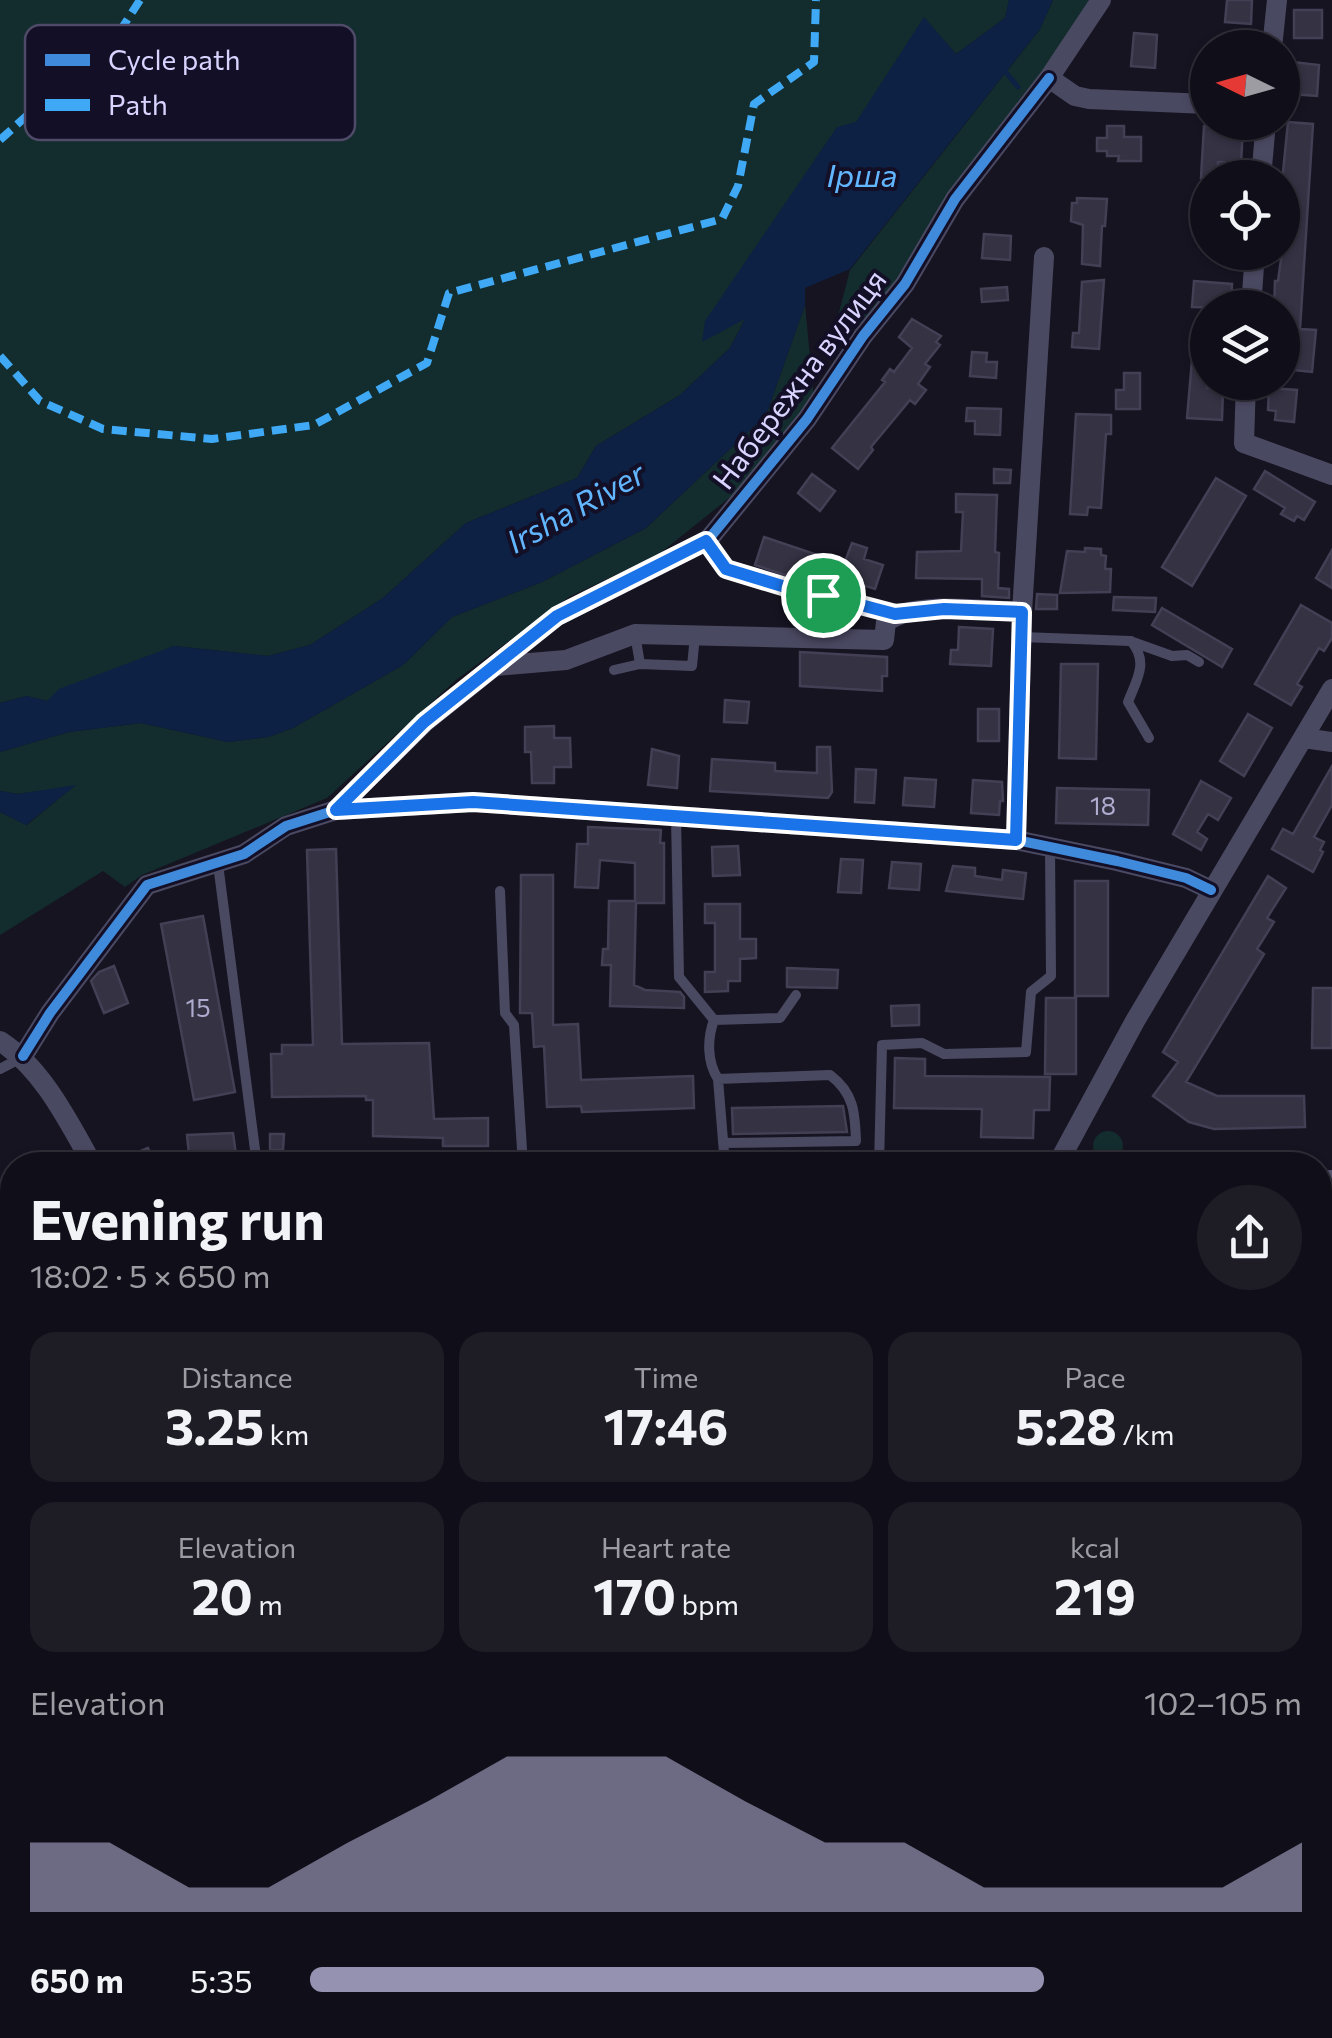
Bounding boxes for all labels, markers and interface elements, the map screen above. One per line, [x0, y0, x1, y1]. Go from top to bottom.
legend [25, 25, 355, 140]
north arrow [1190, 30, 1300, 140]
map controls [1190, 30, 1300, 400]
text: Cycle path [108, 42, 240, 76]
text: Path [108, 87, 168, 121]
water label: Ірша [827, 154, 897, 194]
button: locate [1190, 160, 1300, 270]
street label: Набережна вулиця [703, 261, 893, 496]
button: layers [1190, 290, 1300, 400]
water label: Irsha River [499, 451, 652, 561]
pin [781, 553, 866, 638]
icon: arrive [796, 568, 851, 623]
house number: 18 [1090, 790, 1116, 820]
house number: 15 [185, 992, 211, 1022]
text: Evening run [30, 1184, 325, 1251]
button: share [1197, 1185, 1302, 1290]
text: 18:02 · 5 × 650 m [30, 1255, 271, 1295]
text: Distance [181, 1360, 293, 1394]
text: Time [634, 1360, 698, 1394]
text: Pace [1065, 1360, 1125, 1394]
text: 3.25 [165, 1394, 264, 1455]
text: 17:46 [604, 1394, 728, 1455]
text: 5:28 [1016, 1394, 1117, 1455]
text: km [264, 1417, 309, 1451]
text: /km [1117, 1417, 1174, 1451]
text: Elevation [178, 1530, 296, 1564]
text: Heart rate [601, 1530, 731, 1564]
text: kcal [1070, 1530, 1120, 1564]
text: 20 [191, 1564, 253, 1625]
text: 170 [593, 1564, 676, 1625]
text: 219 [1054, 1564, 1136, 1625]
text: m [253, 1587, 283, 1621]
text: bpm [676, 1587, 739, 1621]
text: Elevation [30, 1682, 165, 1722]
text: 102–105 m [1144, 1682, 1302, 1722]
text: 650 m [30, 1960, 124, 2000]
text: 5:35 [190, 1960, 253, 2000]

